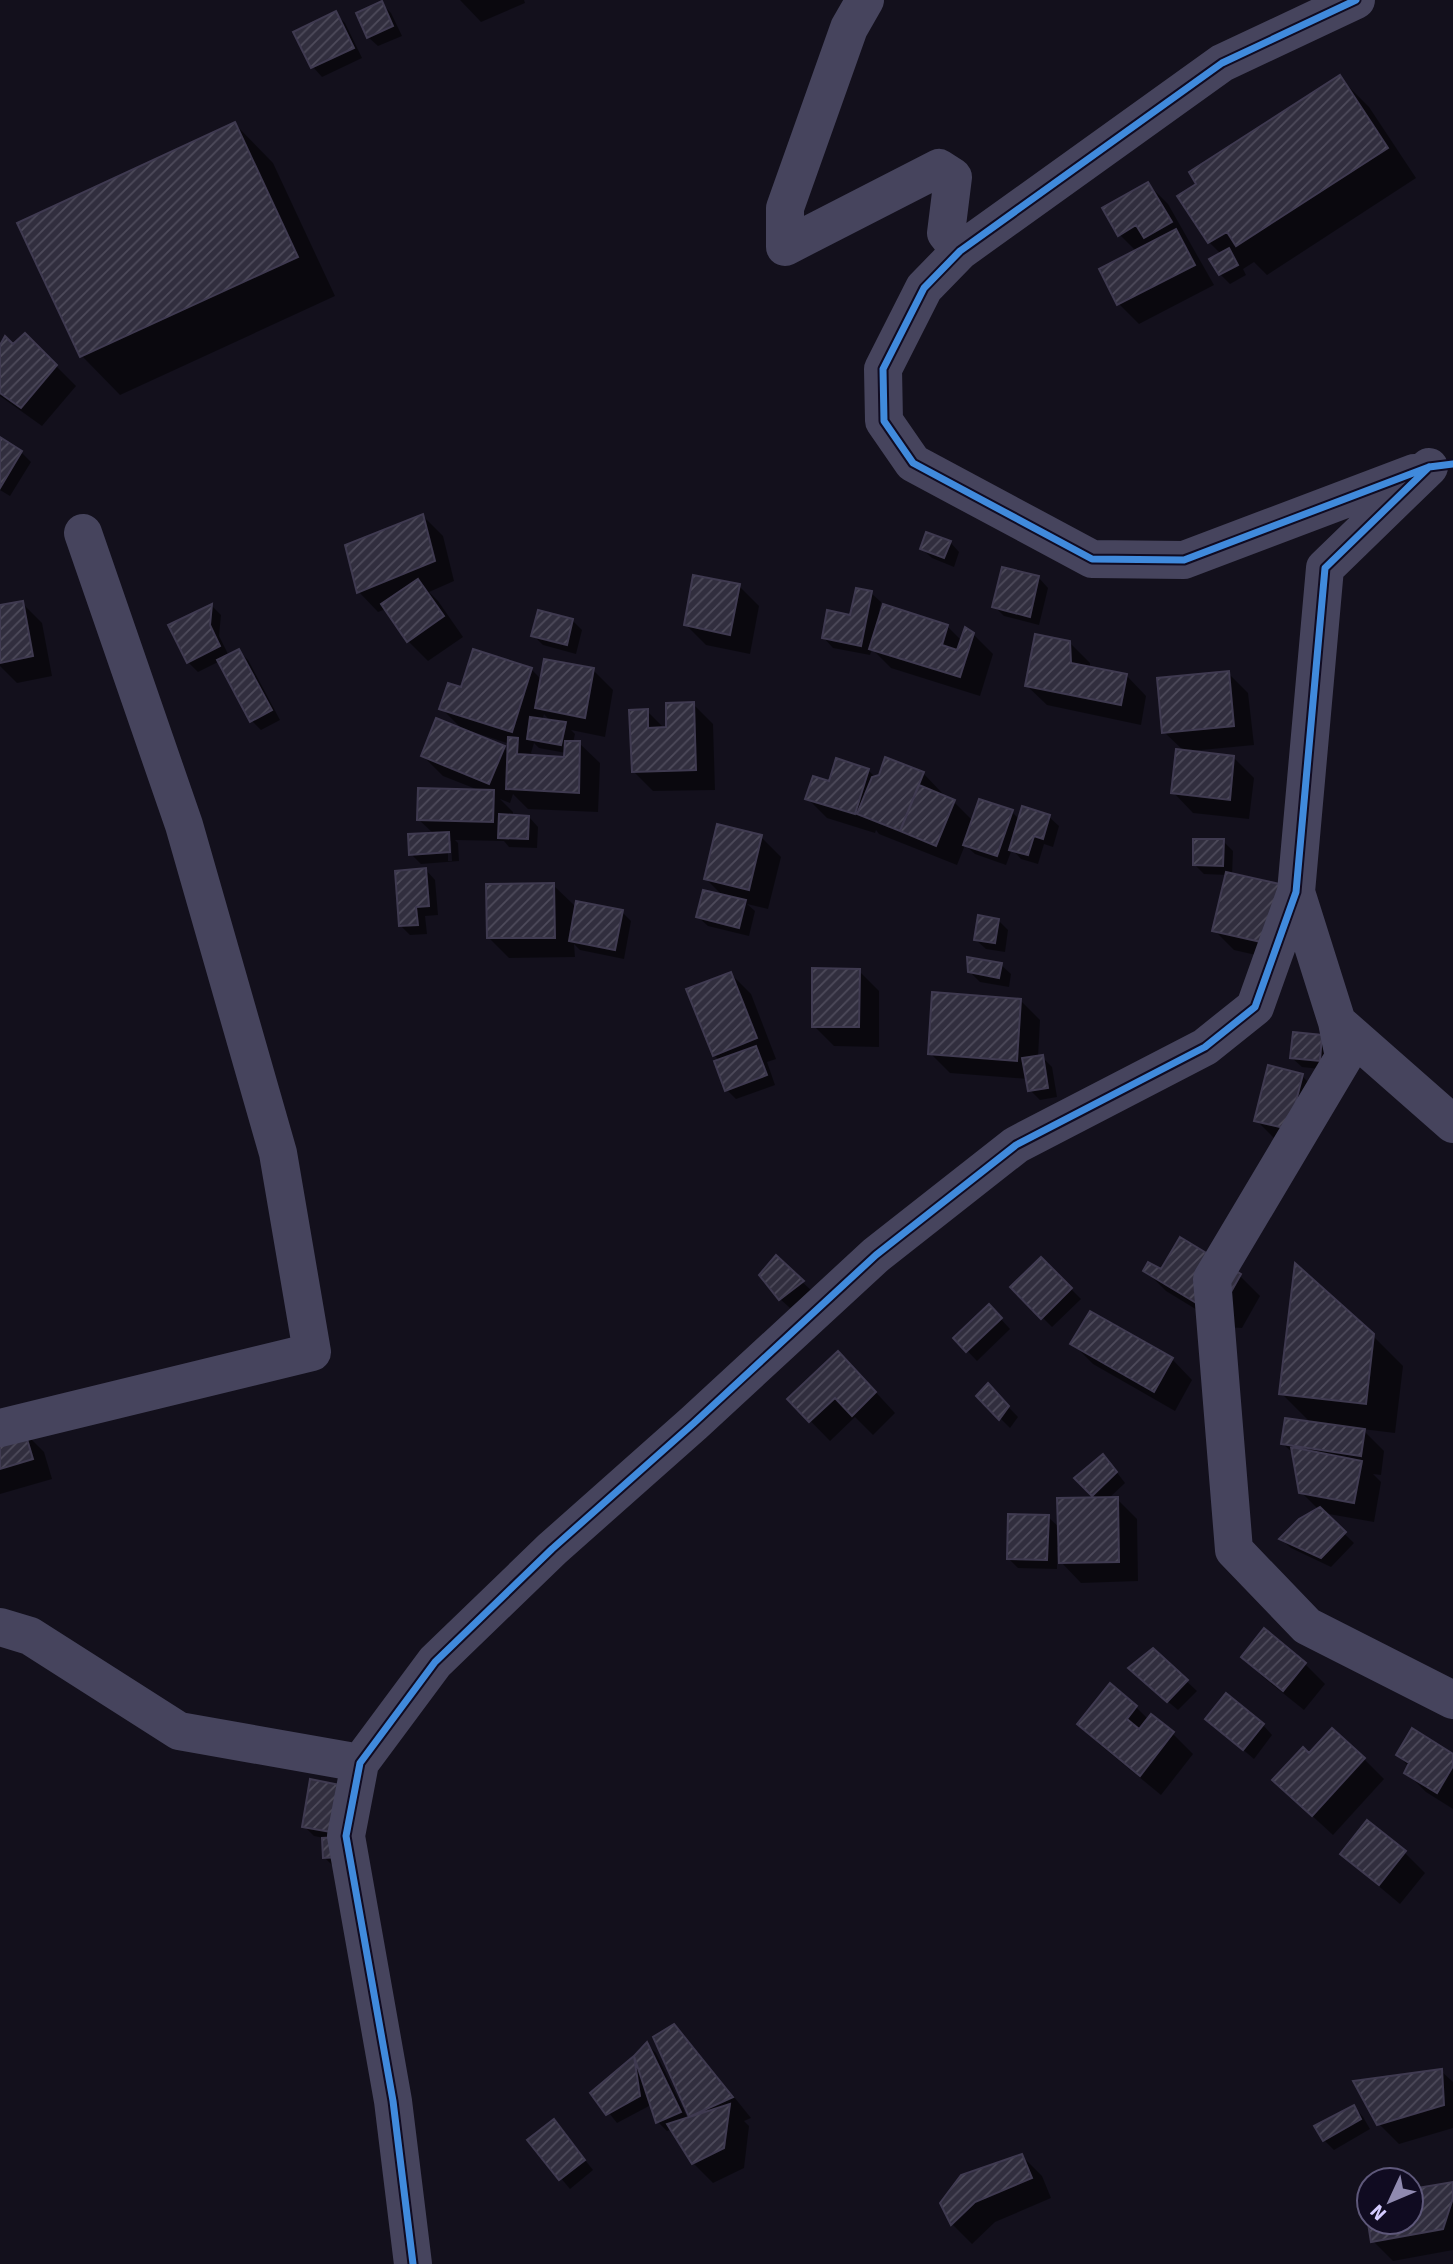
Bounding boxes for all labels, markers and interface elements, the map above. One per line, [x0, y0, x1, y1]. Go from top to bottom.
north arrow [1355, 2166, 1425, 2236]
text: N [1365, 2199, 1392, 2225]

